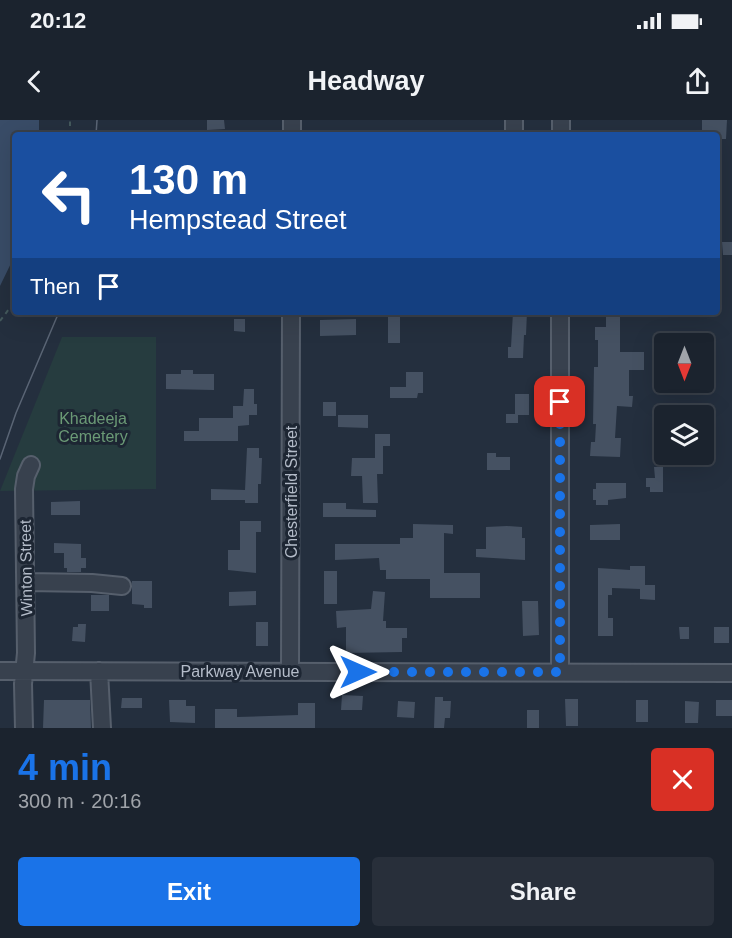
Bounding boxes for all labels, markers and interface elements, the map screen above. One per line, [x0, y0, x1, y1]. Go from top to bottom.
text: 20:12 [30, 8, 86, 33]
icon: back [18, 65, 51, 98]
icon: share [681, 65, 714, 98]
text: Headway [307, 66, 425, 96]
icon: left [30, 156, 108, 234]
text: 130 m [129, 156, 248, 203]
text: Hempstead Street [129, 205, 347, 235]
icon: arrive [92, 270, 125, 303]
text: Then [30, 274, 80, 299]
north arrow [654, 333, 714, 393]
map controls [654, 333, 714, 465]
pin [534, 376, 585, 427]
icon: arrive [543, 385, 576, 418]
button: layers [654, 405, 714, 465]
park label: Khadeeja Cemetery [58, 410, 128, 445]
street label: Chesterfield Street [283, 425, 300, 558]
street label: Winton Street [17, 519, 35, 617]
position arrow [326, 640, 390, 704]
street label: Parkway Avenue [181, 663, 300, 680]
text: 4 min [18, 747, 112, 788]
button: close [651, 748, 714, 811]
text: 300 m · 20:16 [18, 790, 141, 812]
button: Exit [18, 857, 360, 926]
button: Share [372, 857, 714, 926]

